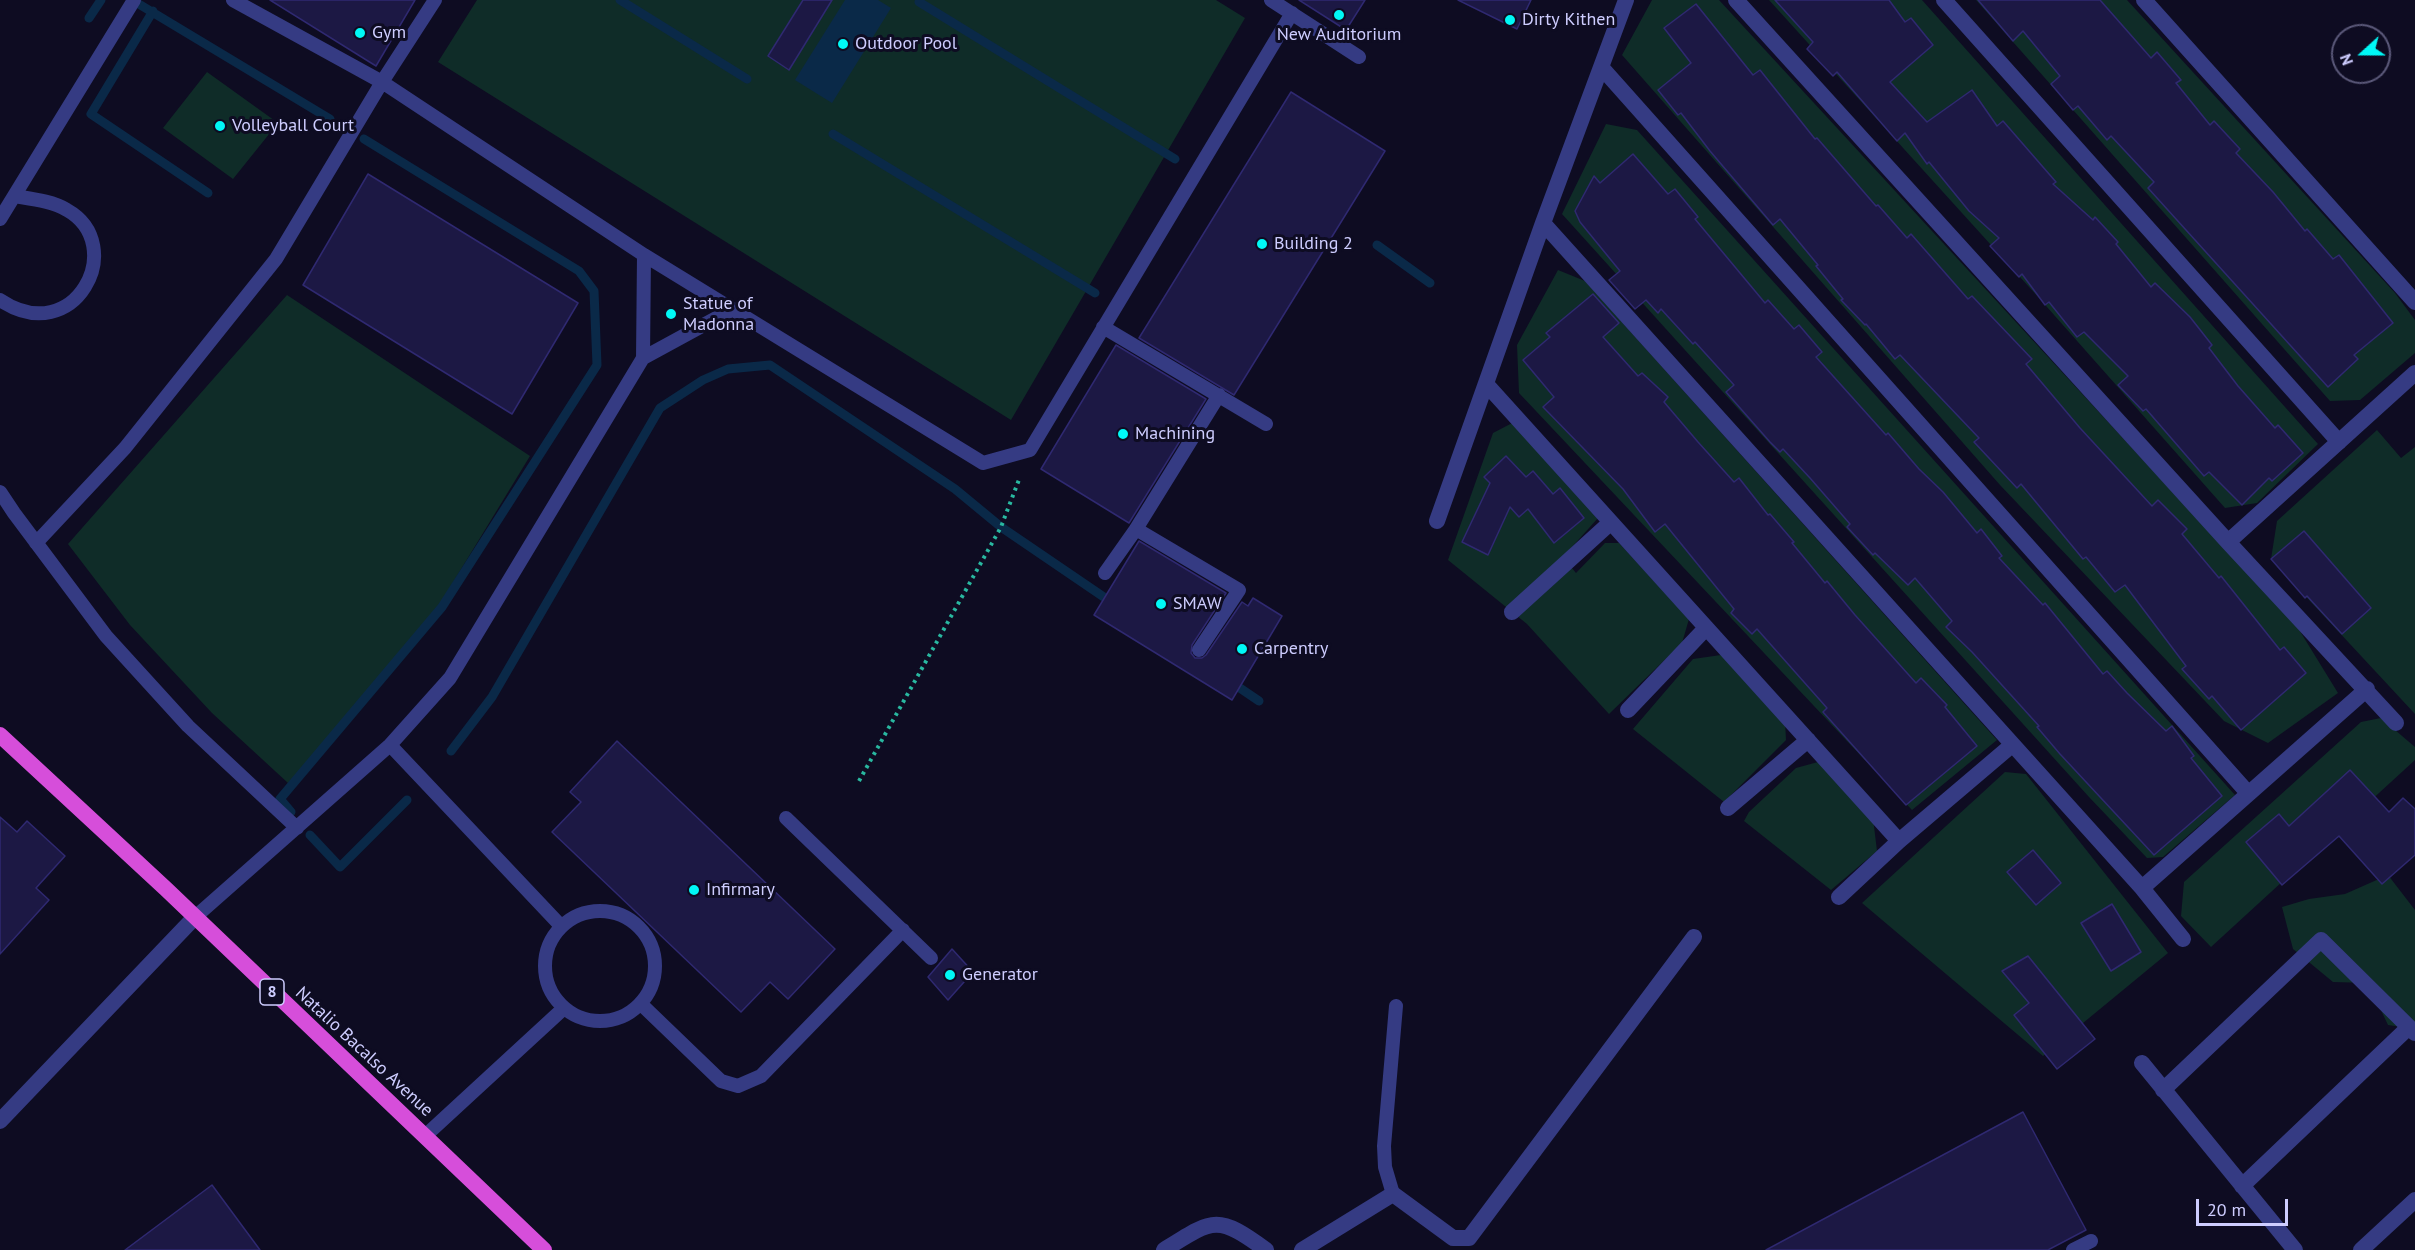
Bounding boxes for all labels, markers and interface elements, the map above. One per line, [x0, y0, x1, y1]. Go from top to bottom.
marker: New Auditorium [1332, 8, 1346, 22]
place label: Dirty Kithen [1522, 9, 1615, 31]
marker: Dirty Kithen [1503, 13, 1517, 27]
place label: Gym [372, 22, 406, 44]
place label: New Auditorium [1277, 24, 1401, 46]
north arrow [2331, 24, 2391, 84]
marker: Gym [353, 26, 367, 40]
place label: Outdoor Pool [855, 33, 957, 55]
marker: Outdoor Pool [836, 37, 850, 51]
text: N [2335, 51, 2357, 68]
place label: Volleyball Court [232, 115, 354, 137]
marker: Volleyball Court [213, 119, 227, 133]
place label: Building 2 [1274, 233, 1353, 255]
marker: Building 2 [1255, 237, 1269, 251]
place label: Statue of Madonna [683, 293, 754, 336]
marker: Statue of Madonna [664, 307, 678, 321]
place label: Machining [1135, 423, 1215, 445]
marker: Machining [1116, 427, 1130, 441]
place label: SMAW [1173, 593, 1222, 615]
marker: SMAW [1154, 597, 1168, 611]
place label: Carpentry [1254, 638, 1328, 660]
marker: Carpentry [1235, 642, 1249, 656]
place label: Infirmary [706, 879, 775, 901]
marker: Infirmary [687, 883, 701, 897]
place label: Generator [962, 964, 1038, 986]
marker: Generator [943, 968, 957, 982]
road number: 8 [260, 979, 284, 1005]
street label: Natalio Bacalso Avenue [291, 983, 437, 1121]
scale bar [2199, 1187, 2290, 1225]
text: 20 m [2207, 1198, 2246, 1221]

